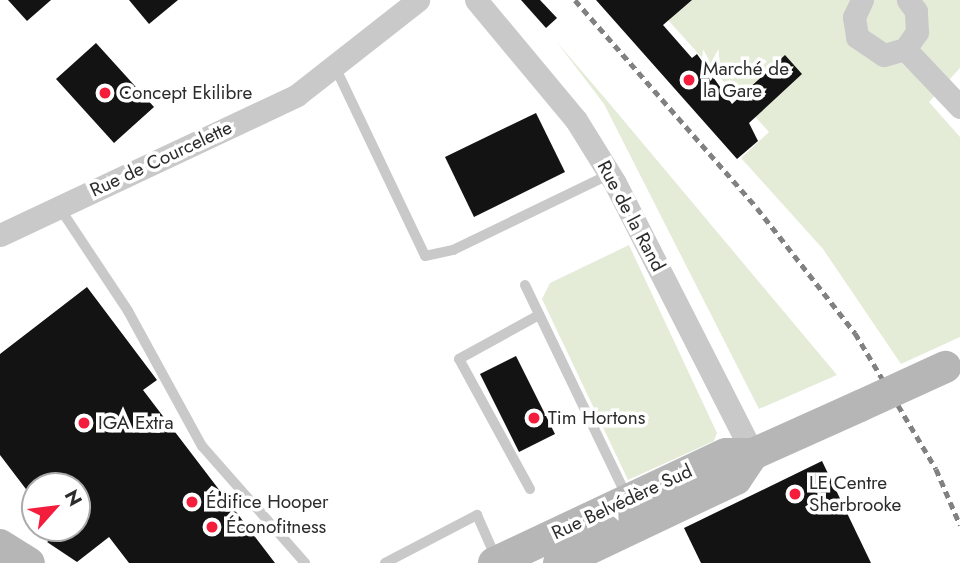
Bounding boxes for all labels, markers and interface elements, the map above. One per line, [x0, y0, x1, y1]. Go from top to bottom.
place label: Marché de la Gare [703, 58, 789, 102]
marker: Marché de la Gare [681, 72, 697, 88]
place label: Concept Ekilibre [119, 82, 252, 104]
marker: Concept Ekilibre [97, 85, 113, 101]
street label: Rue de Courcelette [86, 116, 236, 202]
street label: Rue de la Rand [592, 157, 670, 275]
place label: Tim Hortons [548, 407, 645, 429]
marker: Tim Hortons [526, 410, 542, 426]
place label: IGA Extra [98, 412, 174, 434]
marker: IGA Extra [76, 415, 92, 431]
street label: Rue Belvédère Sud [548, 459, 696, 545]
north arrow [21, 472, 91, 542]
place label: LE Centre Sherbrooke [809, 472, 901, 516]
text: N [58, 485, 89, 511]
marker: LE Centre Sherbrooke [787, 486, 803, 502]
place label: Édifice Hooper [206, 491, 329, 513]
marker: Édifice Hooper [184, 494, 200, 510]
place label: Éconofitness [226, 516, 326, 538]
marker: Éconofitness [204, 519, 220, 535]

